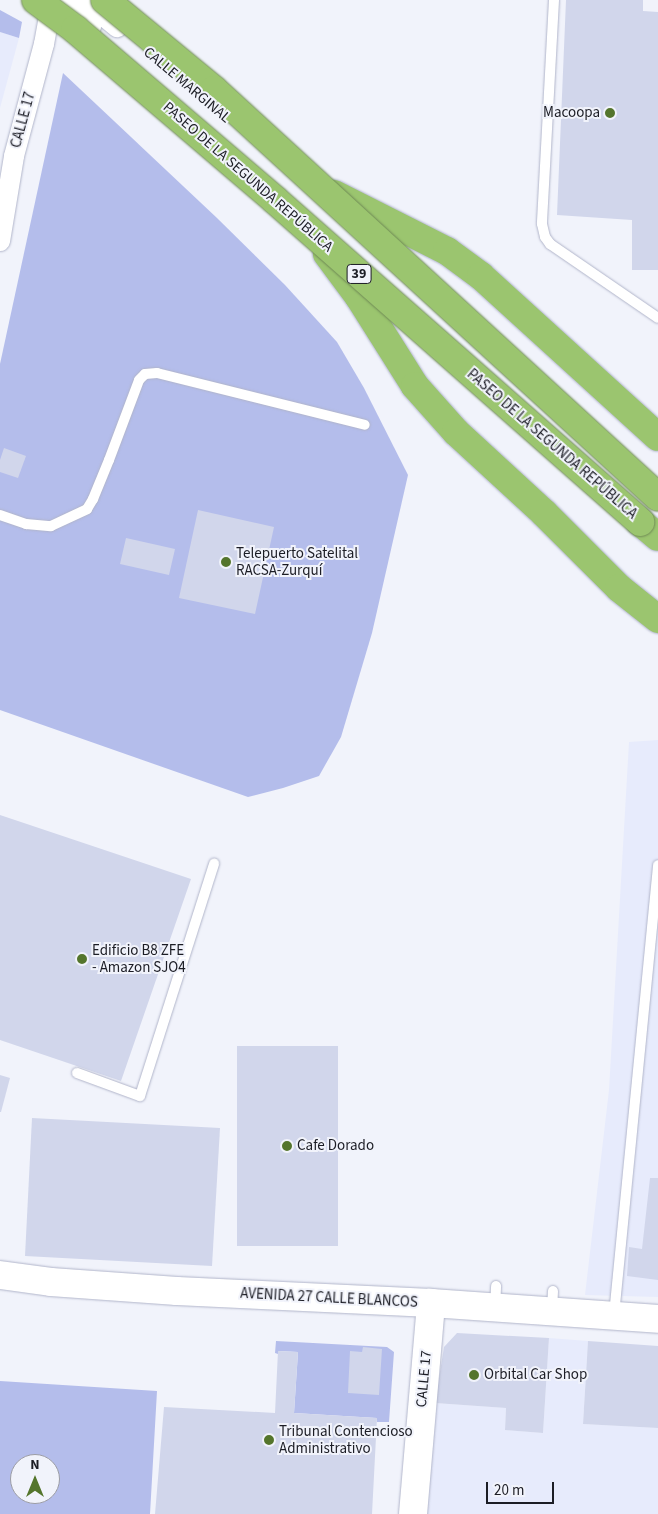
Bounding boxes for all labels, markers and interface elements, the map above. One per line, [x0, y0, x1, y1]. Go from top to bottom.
street label: CALLE MARGINAL [140, 43, 234, 127]
street label: CALLE 17 [7, 90, 39, 150]
street label: PASEO DE LA SEGUNDA REPÚBLICA [159, 98, 337, 256]
place label: Macoopa [543, 104, 600, 122]
marker: Macoopa [604, 107, 616, 119]
road number: 39 [346, 262, 372, 286]
street label: PASEO DE LA SEGUNDA REPÚBLICA [463, 365, 641, 523]
place label: Telepuerto Satelital RACSA-Zurquí [236, 544, 358, 579]
marker: Telepuerto Satelital RACSA-Zurquí [220, 556, 232, 568]
place label: Edificio B8 ZFE - Amazon SJO4 [92, 941, 186, 976]
marker: Edificio B8 ZFE - Amazon SJO4 [76, 953, 88, 965]
place label: Cafe Dorado [297, 1137, 374, 1155]
marker: Cafe Dorado [281, 1140, 293, 1152]
street label: AVENIDA 27 CALLE BLANCOS [240, 1284, 418, 1312]
street label: CALLE 17 [413, 1350, 435, 1408]
place label: Orbital Car Shop [484, 1366, 587, 1384]
marker: Orbital Car Shop [468, 1369, 480, 1381]
place label: Tribunal Contencioso Administrativo [279, 1422, 413, 1457]
marker: Tribunal Contencioso Administrativo [263, 1434, 275, 1446]
north arrow [10, 1454, 60, 1504]
text: N [30, 1455, 40, 1475]
scale bar [488, 1472, 556, 1504]
text: 20 m [494, 1480, 524, 1501]

